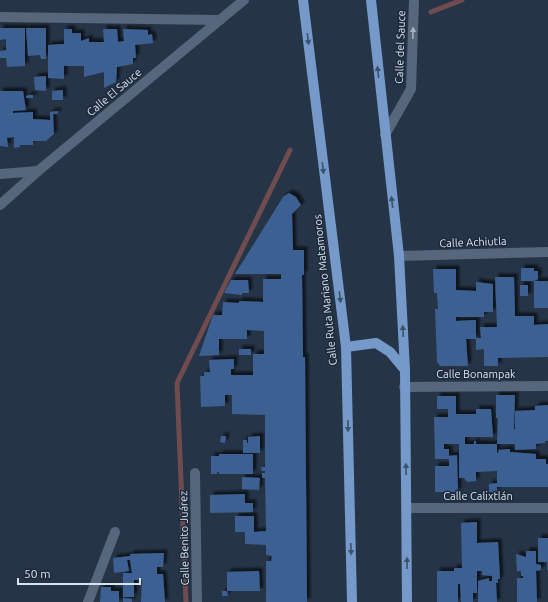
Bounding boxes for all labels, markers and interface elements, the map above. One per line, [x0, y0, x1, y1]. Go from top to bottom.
street label: Calle del Sauce [393, 10, 407, 84]
one-way arrow [409, 27, 416, 39]
one-way arrow [304, 33, 311, 45]
street label: Calle El Sauce [84, 66, 144, 118]
one-way arrow [375, 66, 382, 78]
one-way arrow [320, 162, 327, 174]
one-way arrow [389, 195, 396, 208]
street label: Calle Ruta Mariano Matamoros [311, 214, 339, 366]
street label: Calle Achiutla [439, 235, 507, 249]
one-way arrow [336, 291, 343, 303]
one-way arrow [399, 325, 406, 337]
street label: Calle Bonampak [436, 368, 516, 380]
one-way arrow [344, 420, 351, 432]
one-way arrow [403, 462, 409, 475]
street label: Calle Calixtlán [443, 490, 513, 502]
street label: Calle Benito Juárez [177, 491, 191, 585]
one-way arrow [347, 543, 354, 555]
one-way arrow [404, 556, 410, 569]
scale bar [18, 560, 140, 586]
text: 50 m [24, 567, 51, 580]

